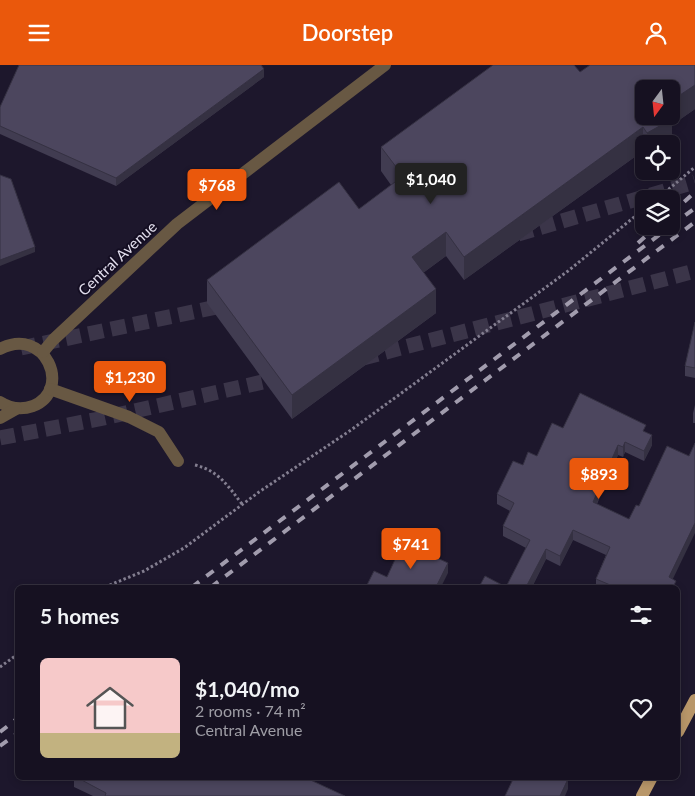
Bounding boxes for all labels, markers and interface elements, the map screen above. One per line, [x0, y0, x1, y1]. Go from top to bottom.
icon: menu [25, 19, 53, 47]
text: Doorstep [302, 19, 393, 46]
icon: person [642, 19, 670, 47]
north arrow [635, 80, 680, 125]
map controls [635, 80, 680, 235]
button: locate [635, 135, 680, 180]
pin: $1,040 [390, 163, 472, 205]
pin: $768 [187, 169, 247, 211]
text: $1,040 [406, 169, 456, 188]
text: $768 [198, 175, 236, 194]
button: layers [635, 190, 680, 235]
street label: Central Avenue [74, 217, 160, 299]
pin: $1,230 [89, 361, 171, 403]
text: $1,230 [105, 367, 155, 386]
pin: $893 [569, 457, 629, 500]
text: $893 [580, 464, 618, 483]
pin: $741 [381, 527, 441, 570]
text: $741 [392, 534, 430, 553]
icon: filters [627, 601, 655, 629]
text: 5 homes [40, 603, 119, 628]
text: $1,040/mo [195, 676, 300, 701]
icon: home [80, 678, 140, 738]
icon: heart [627, 694, 655, 722]
text: 2 rooms · 74 m² [195, 701, 306, 720]
text: Central Avenue [195, 720, 302, 739]

